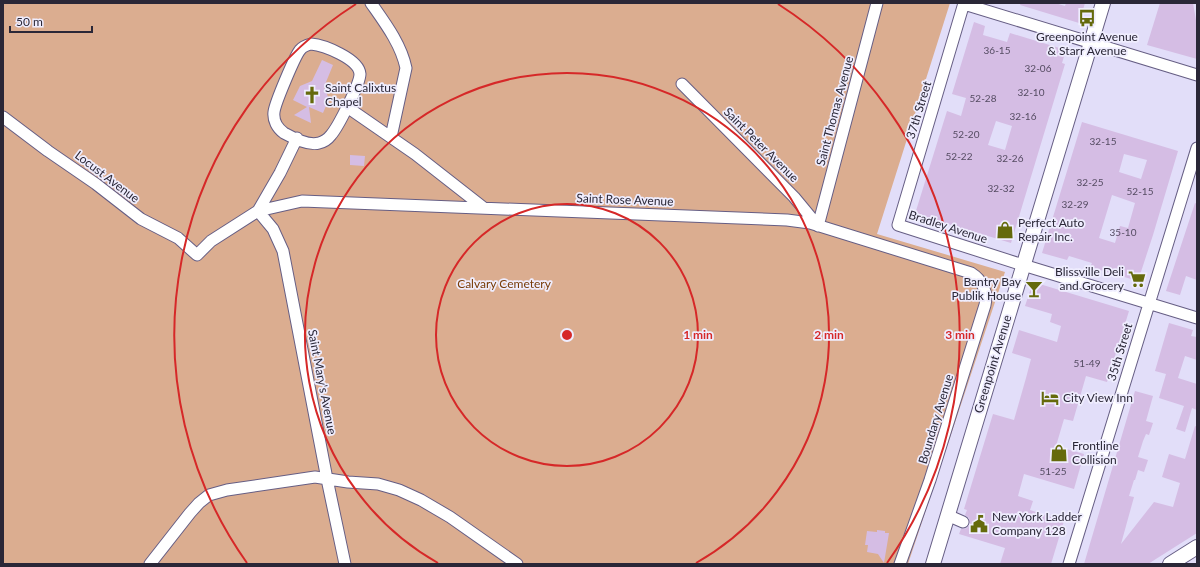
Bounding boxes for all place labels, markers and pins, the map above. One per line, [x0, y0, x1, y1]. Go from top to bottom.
bus stop icon: Greenpoint Avenue & Starr Avenue [1077, 8, 1097, 28]
place label: Greenpoint Avenue & Starr Avenue [1036, 29, 1138, 58]
place label: Saint Calixtus Chapel [325, 80, 396, 109]
church icon: Saint Calixtus Chapel [302, 85, 322, 105]
place label: Perfect Auto Repair Inc. [1018, 215, 1085, 244]
shop icon: Perfect Auto Repair Inc. [995, 220, 1015, 240]
place label: Blissville Deli and Grocery [1055, 264, 1125, 293]
supermarket icon: Blissville Deli and Grocery [1127, 269, 1147, 289]
place label: Bantry Bay Publik House [952, 274, 1022, 303]
bar icon: Bantry Bay Publik House [1024, 279, 1044, 299]
centre of rings [560, 328, 574, 342]
hotel icon: City View Inn [1040, 388, 1060, 408]
place label: City View Inn [1063, 390, 1133, 405]
place label: Frontline Collision [1072, 438, 1119, 467]
shop icon: Frontline Collision [1049, 443, 1069, 463]
place label: New York Ladder Company 128 [992, 509, 1082, 538]
public building icon: New York Ladder Company 128 [969, 514, 989, 534]

